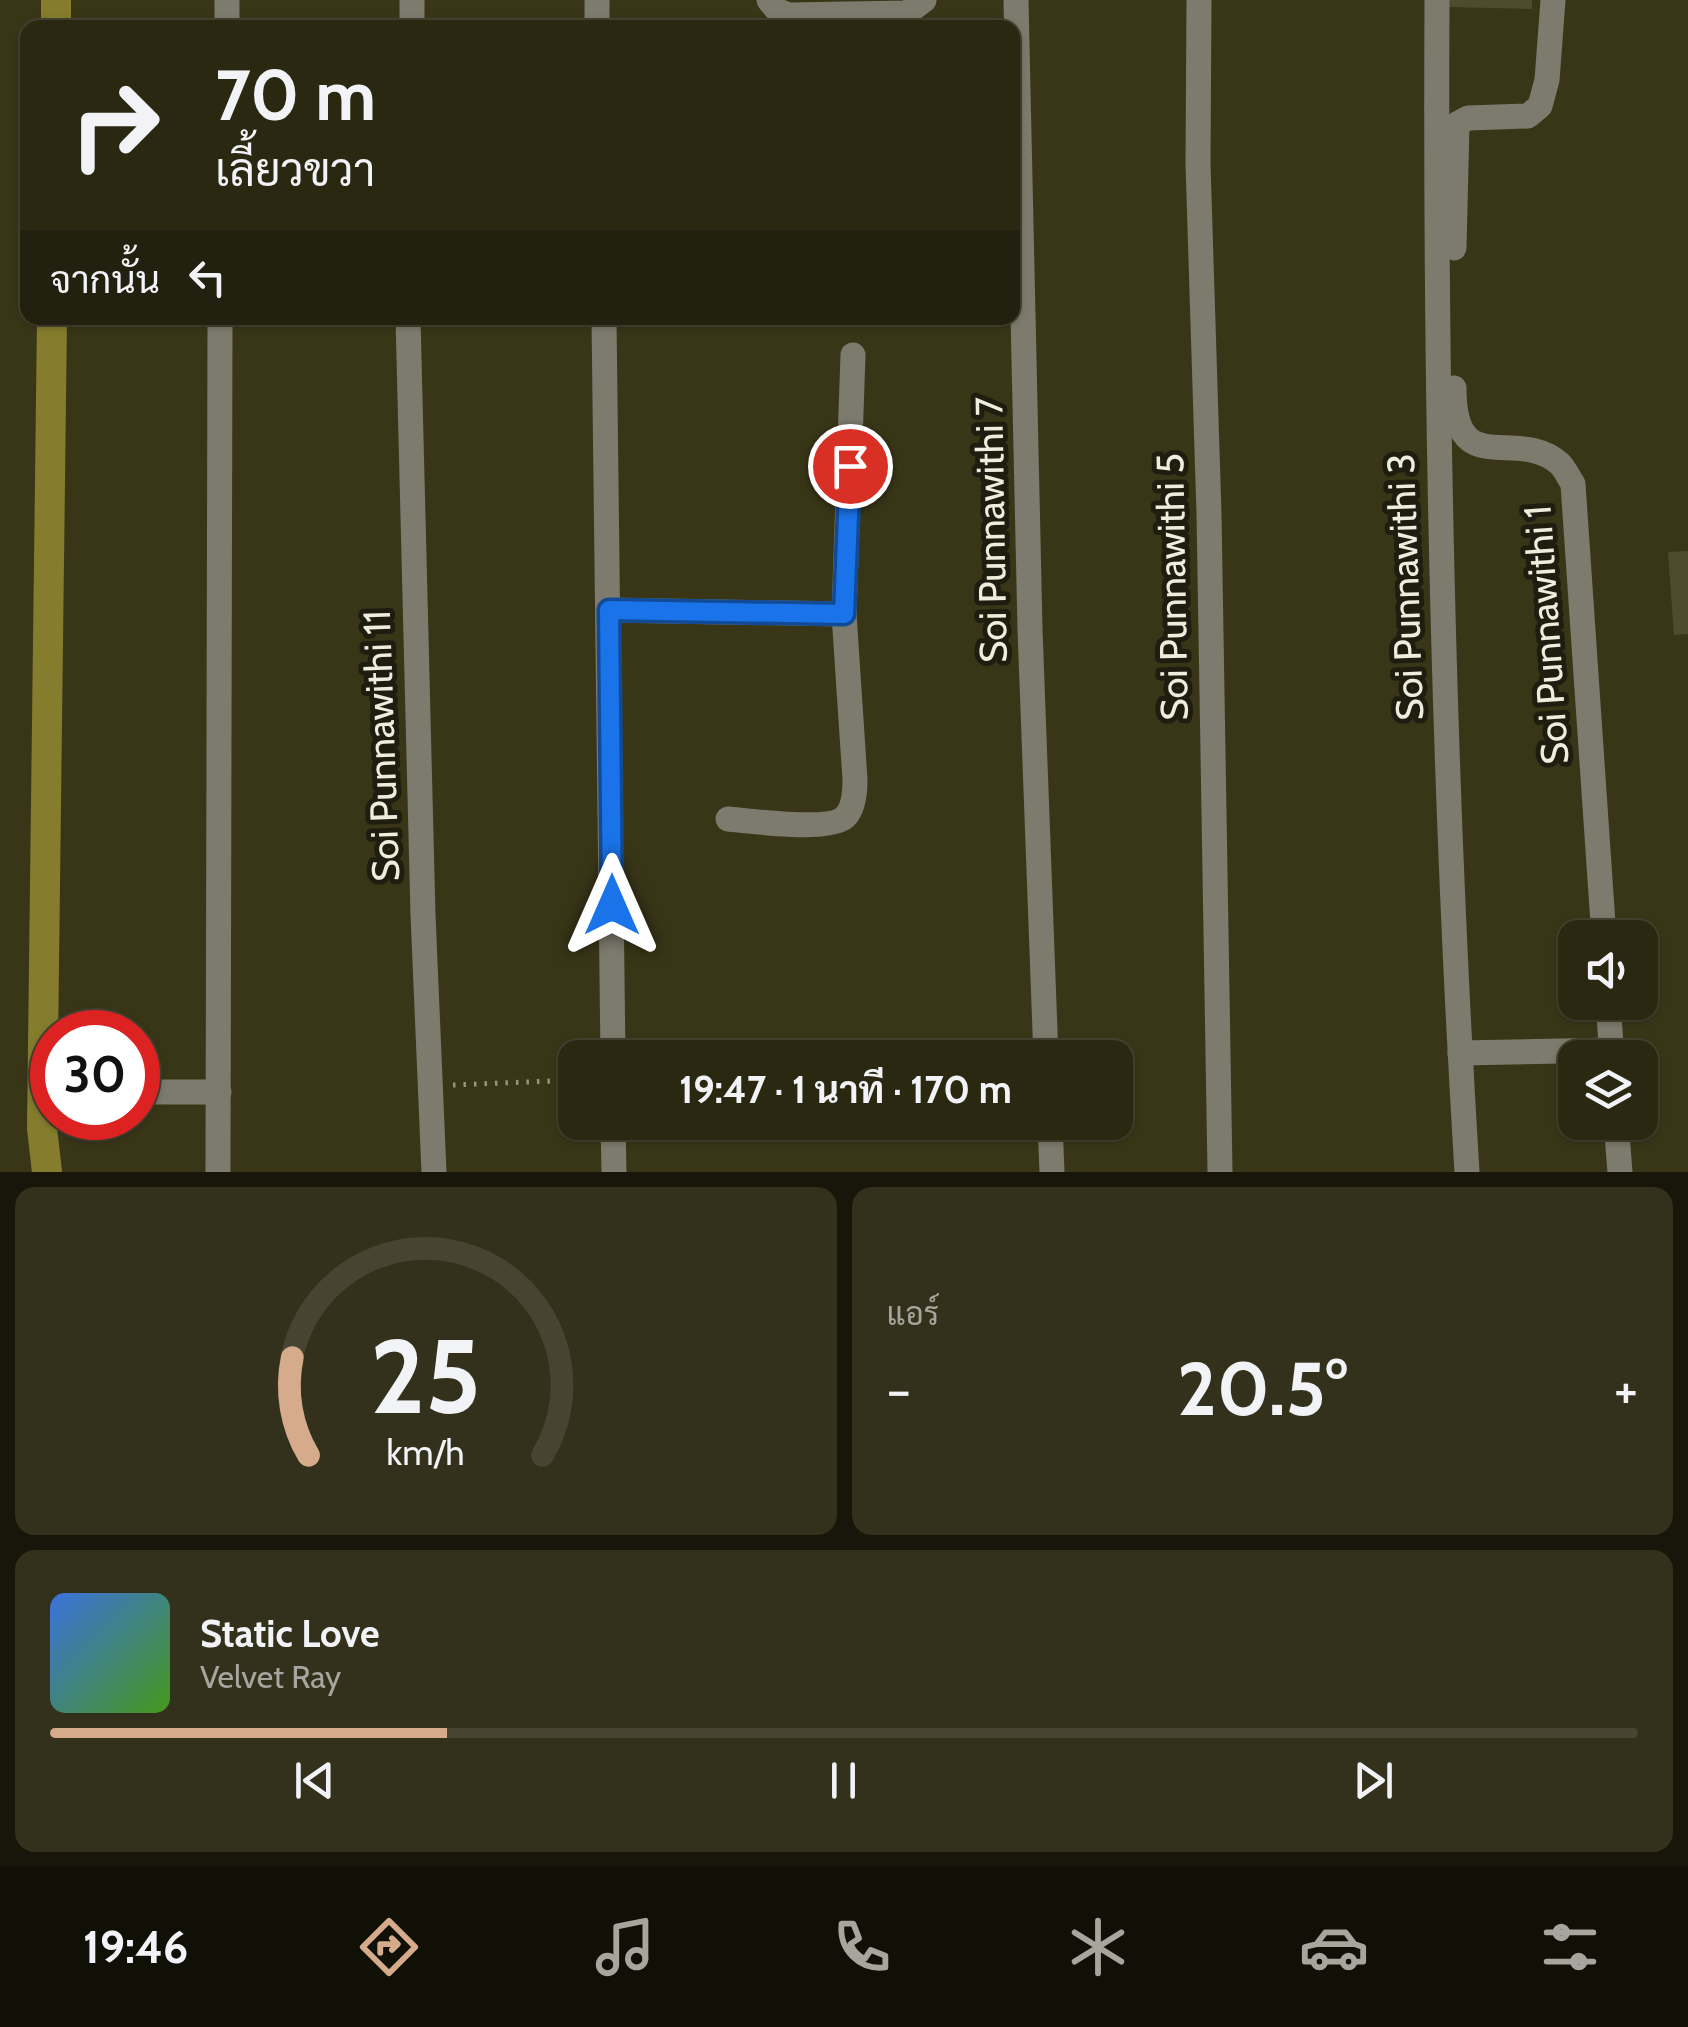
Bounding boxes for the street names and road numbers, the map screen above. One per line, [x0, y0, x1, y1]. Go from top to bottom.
street label: Soi Punnawithi 7 [965, 397, 1017, 663]
street label: Soi Punnawithi 3 [1377, 452, 1433, 722]
street label: Soi Punnawithi 5 [1146, 453, 1198, 721]
street label: Soi Punnawithi 1 [1514, 504, 1578, 766]
street label: Soi Punnawithi 11 [353, 609, 409, 883]

